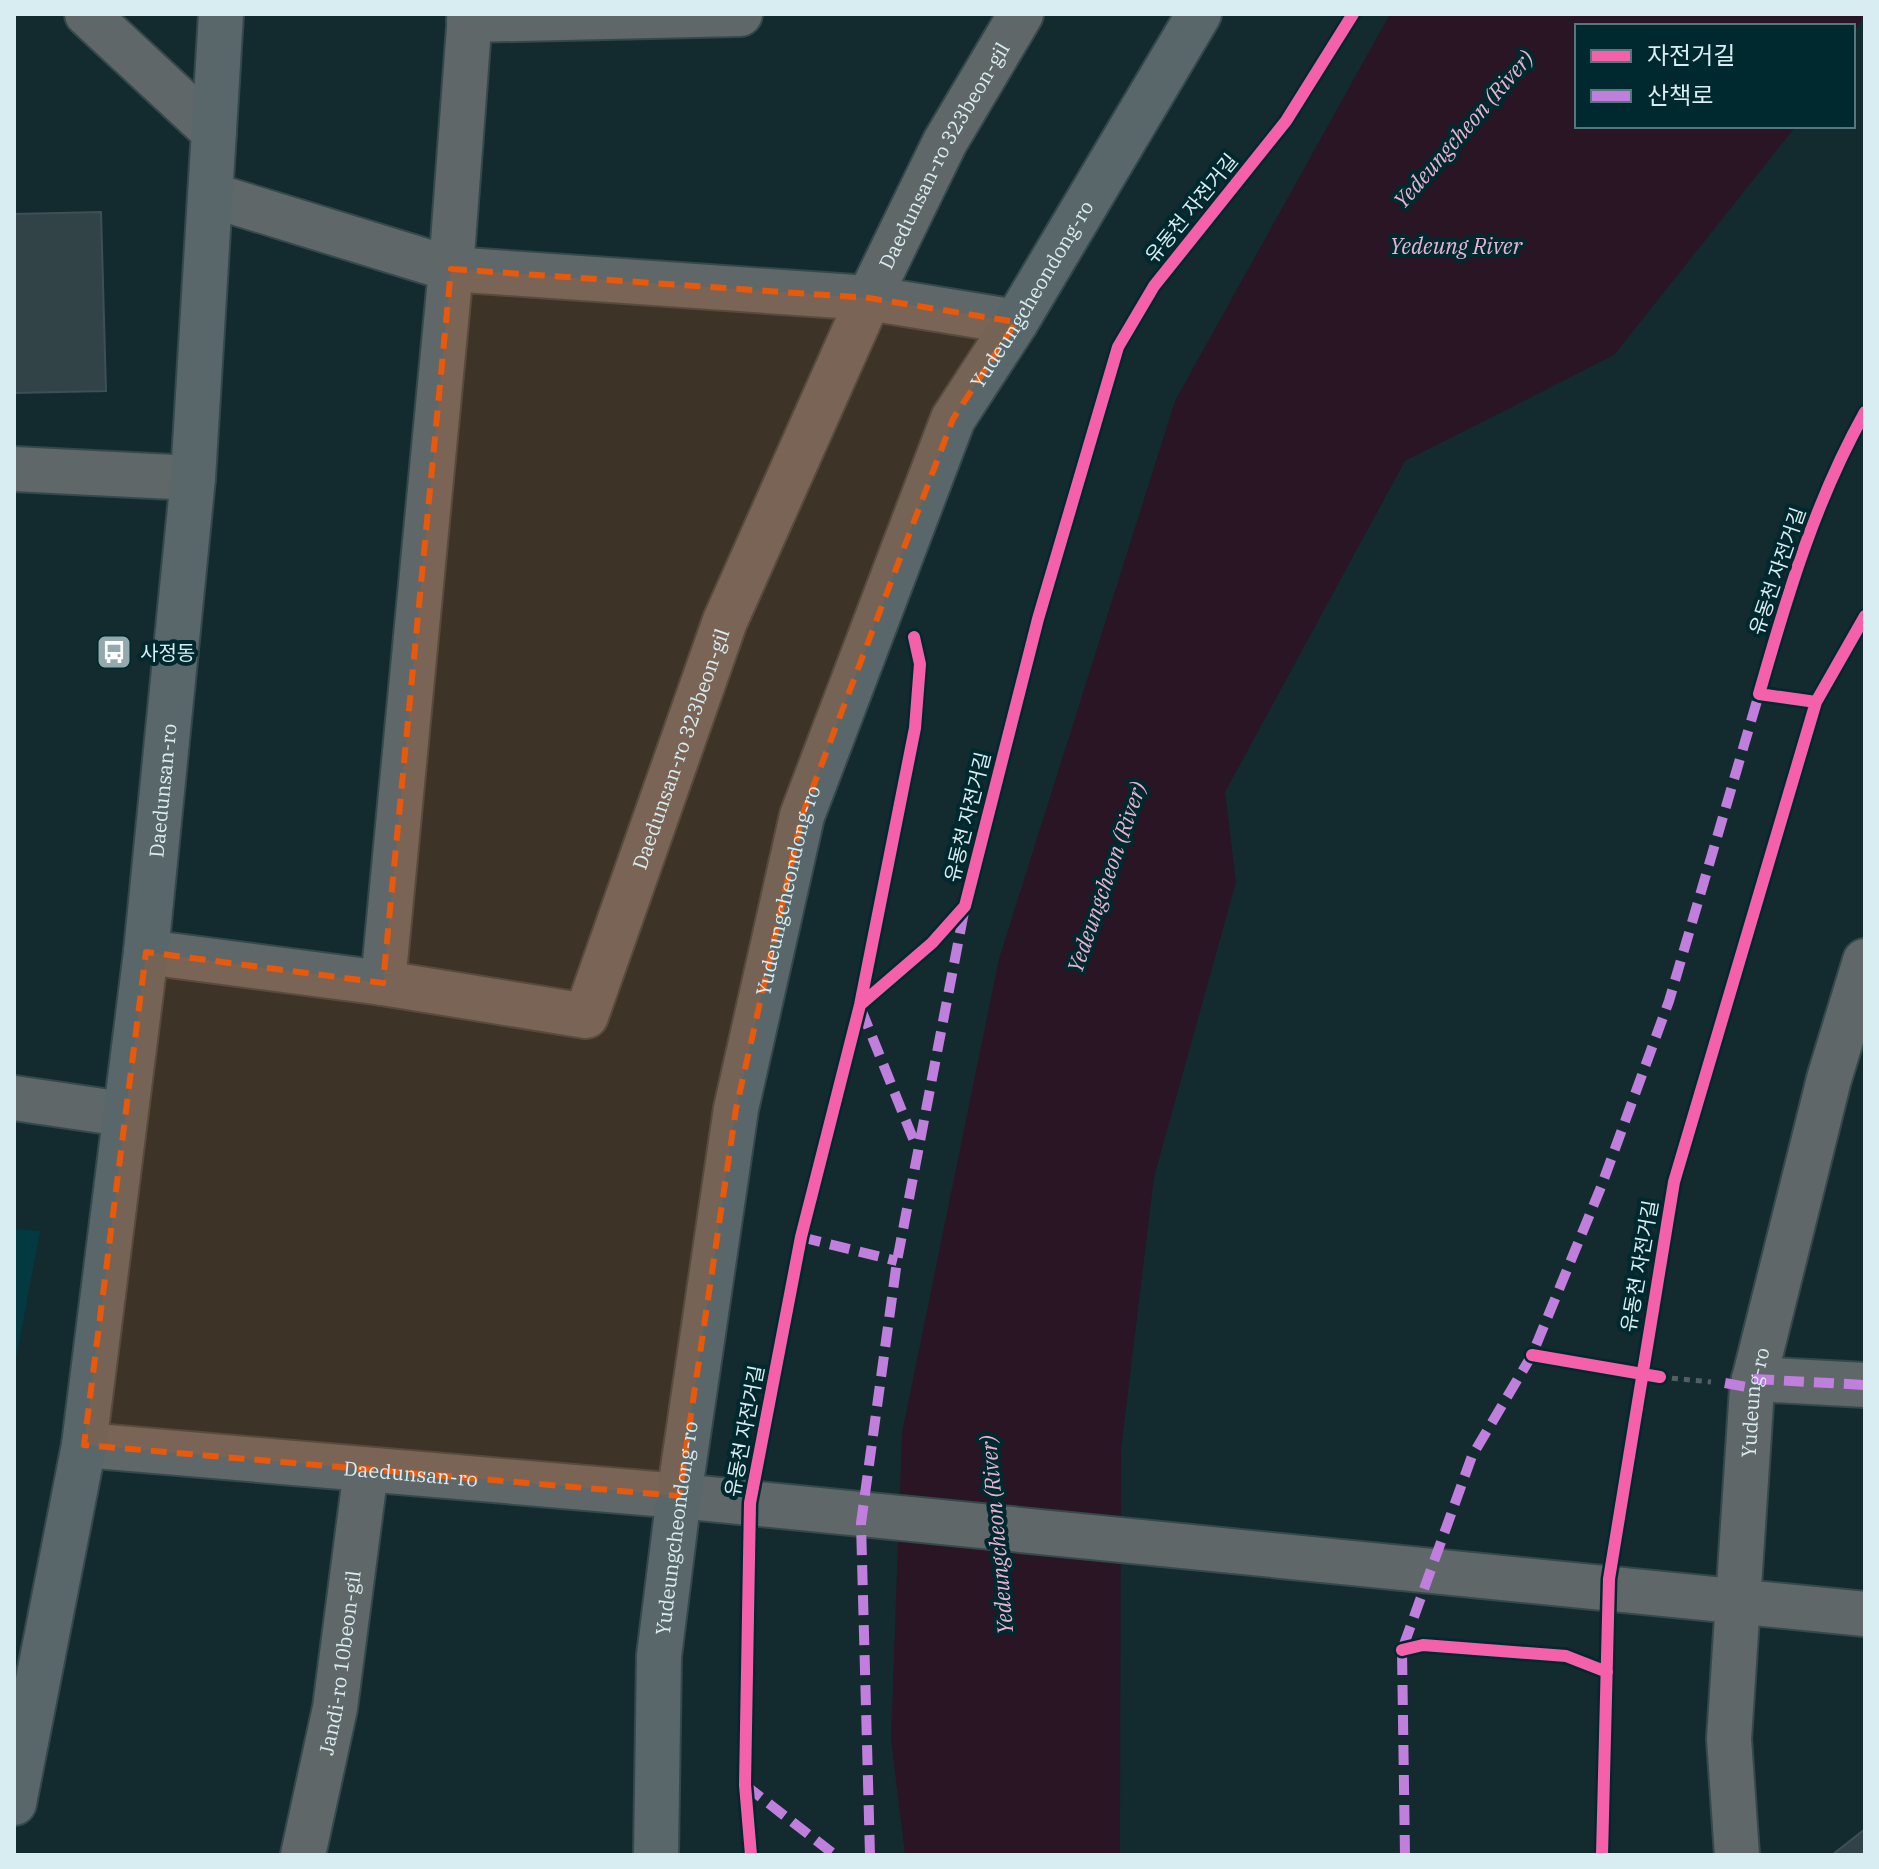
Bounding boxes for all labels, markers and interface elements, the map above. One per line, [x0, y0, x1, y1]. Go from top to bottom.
legend [1575, 24, 1855, 128]
street label: Daedunsan-ro 323beon-gil [872, 37, 1015, 273]
text: 자전거길 [1647, 39, 1735, 71]
water label: Yedeungcheon (River) [1386, 44, 1540, 214]
text: 산책로 [1647, 79, 1713, 111]
street label: 유동천 자전거길 [1139, 148, 1243, 268]
street label: Yudeungcheondong-ro [963, 195, 1099, 393]
water label: Yedeung River [1390, 231, 1524, 260]
street label: 유동천 자전거길 [1743, 504, 1811, 638]
street label: Daedunsan-ro 323beon-gil [625, 625, 735, 873]
bus stop icon: 사정동 [95, 633, 133, 671]
place label: 사정동 [140, 639, 195, 666]
street label: Daedunsan-ro [142, 722, 182, 859]
street label: 유동천 자전거길 [938, 749, 996, 885]
water label: Yedeungcheon (River) [1060, 777, 1152, 976]
street label: Yudeungcheondong-ro [748, 781, 826, 998]
street label: 유동천 자전거길 [1614, 1198, 1664, 1334]
street label: Yudeung-ro [1734, 1344, 1775, 1458]
street label: 유동천 자전거길 [718, 1363, 770, 1499]
street label: Yudeungcheondong-ro [648, 1419, 703, 1637]
water label: Yedeungcheon (River) [973, 1434, 1019, 1636]
street label: Daedunsan-ro [342, 1454, 479, 1492]
street label: Jandi-ro 10beon-gil [312, 1569, 366, 1757]

